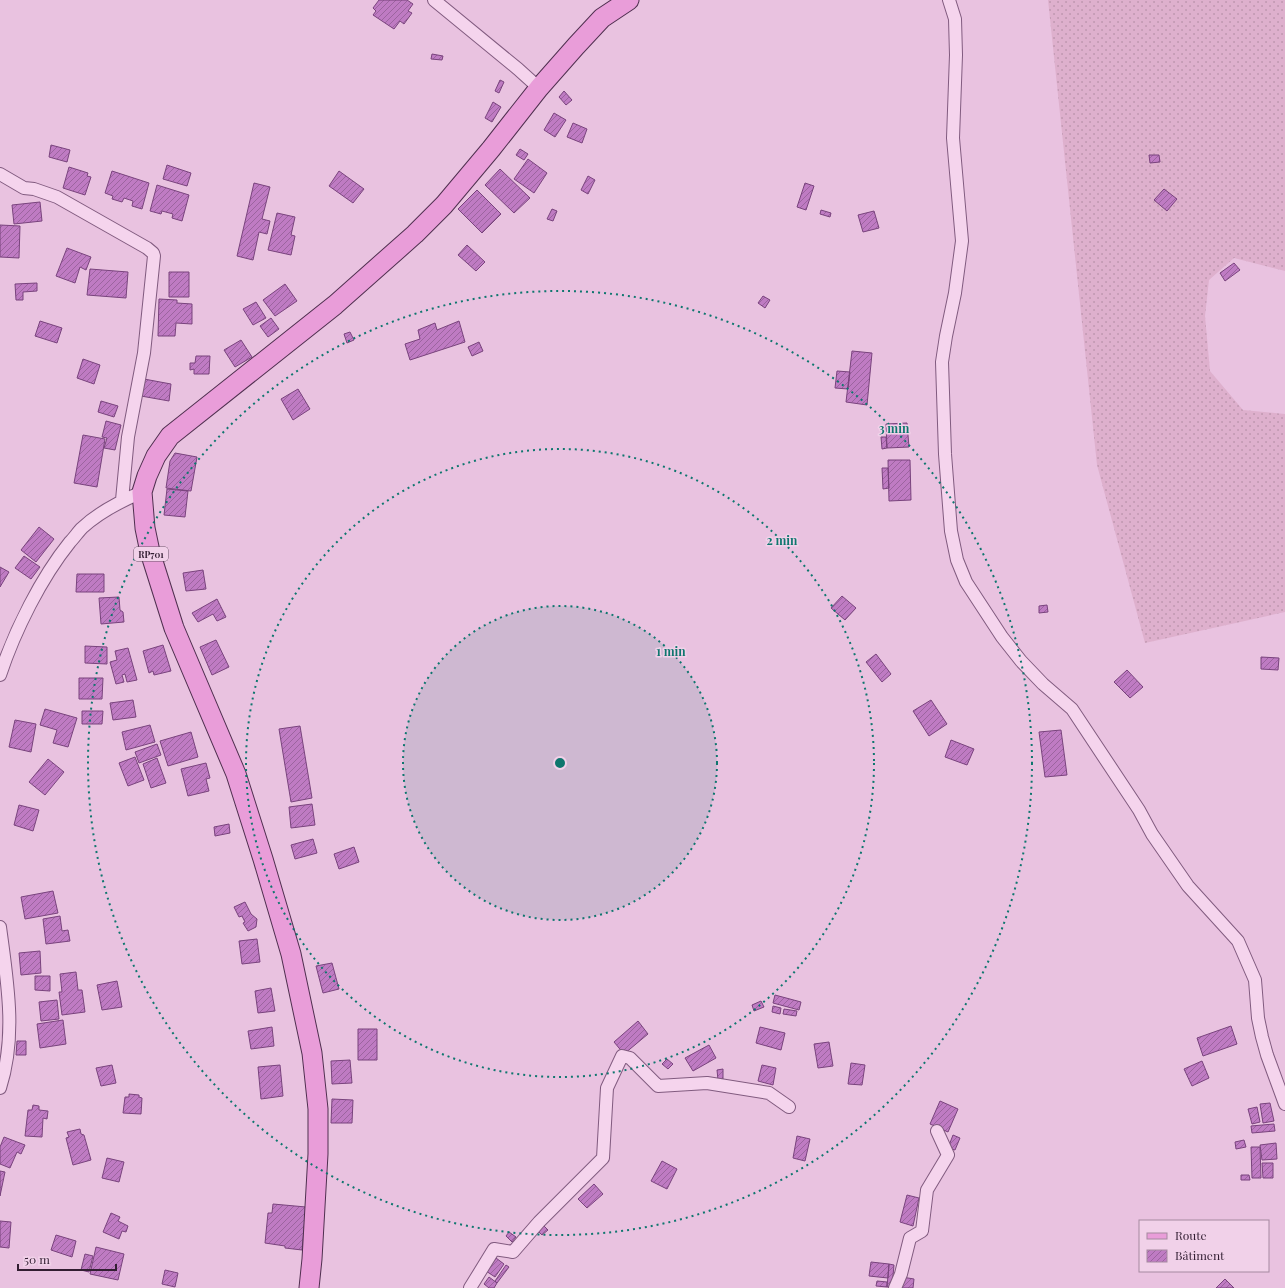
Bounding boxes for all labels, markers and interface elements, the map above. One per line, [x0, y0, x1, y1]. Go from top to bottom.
text: 3 min [879, 420, 910, 436]
text: 2 min [767, 532, 798, 548]
road number: RP701 [134, 547, 168, 561]
text: 1 min [656, 643, 686, 659]
centre of rings [553, 756, 567, 770]
legend [1139, 1220, 1269, 1272]
text: Route [1175, 1227, 1207, 1243]
scale bar [18, 1246, 116, 1272]
text: Bâtiment [1175, 1247, 1225, 1263]
text: 50 m [24, 1251, 50, 1267]

